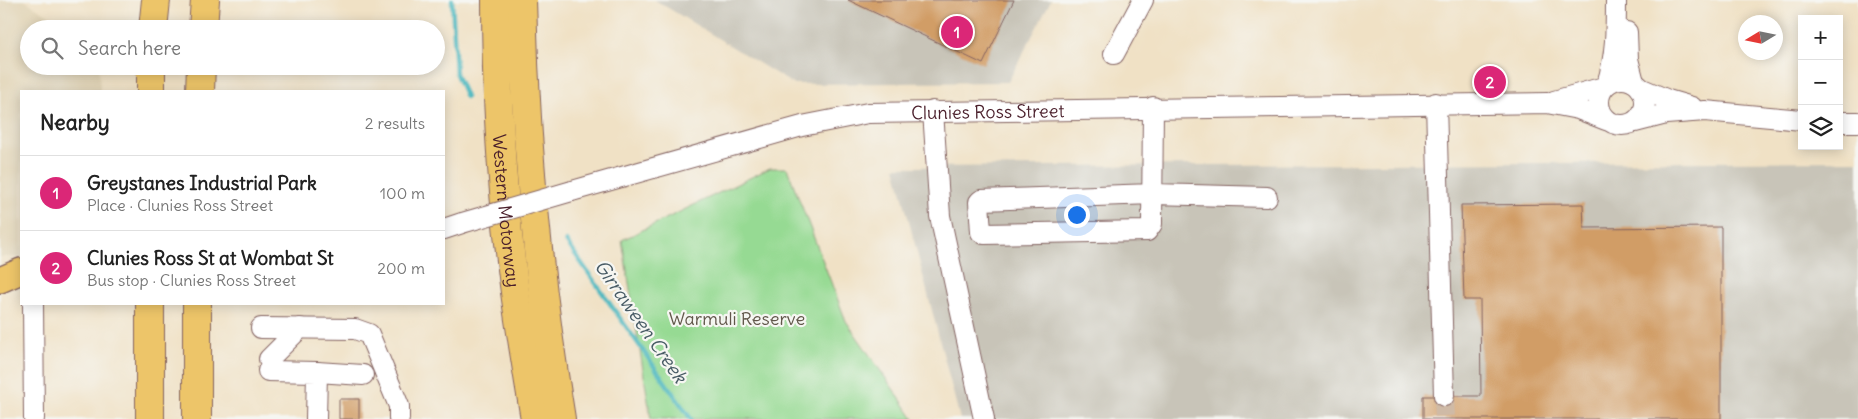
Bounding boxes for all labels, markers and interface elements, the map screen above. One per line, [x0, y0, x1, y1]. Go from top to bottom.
pin: 1 [941, 13, 973, 51]
north arrow [1738, 15, 1783, 60]
map controls [1798, 15, 1843, 150]
button: + [1798, 15, 1843, 60]
search box [20, 20, 445, 75]
icon: search [38, 34, 66, 62]
text: Search here [78, 36, 181, 60]
button: − [1798, 60, 1843, 105]
pin: 2 [1474, 63, 1506, 101]
street label: Clunies Ross Street [911, 99, 1065, 124]
button: layers [1798, 105, 1843, 150]
text: Nearby [40, 109, 110, 136]
text: 2 results [365, 113, 425, 133]
street label: Western Motorway [488, 133, 526, 289]
text: Greystanes Industrial Park [87, 171, 317, 195]
text: 1 [53, 183, 59, 203]
text: 100 m [380, 183, 425, 203]
text: Place · Clunies Ross Street [87, 195, 273, 215]
your location [1064, 202, 1090, 228]
text: Clunies Ross St at Wombat St [87, 246, 334, 270]
water label: Girraween Creek [590, 255, 693, 388]
text: 2 [52, 258, 60, 278]
text: 200 m [377, 258, 425, 278]
text: Bus stop · Clunies Ross Street [87, 270, 296, 290]
park label: Warmuli Reserve [669, 307, 805, 330]

